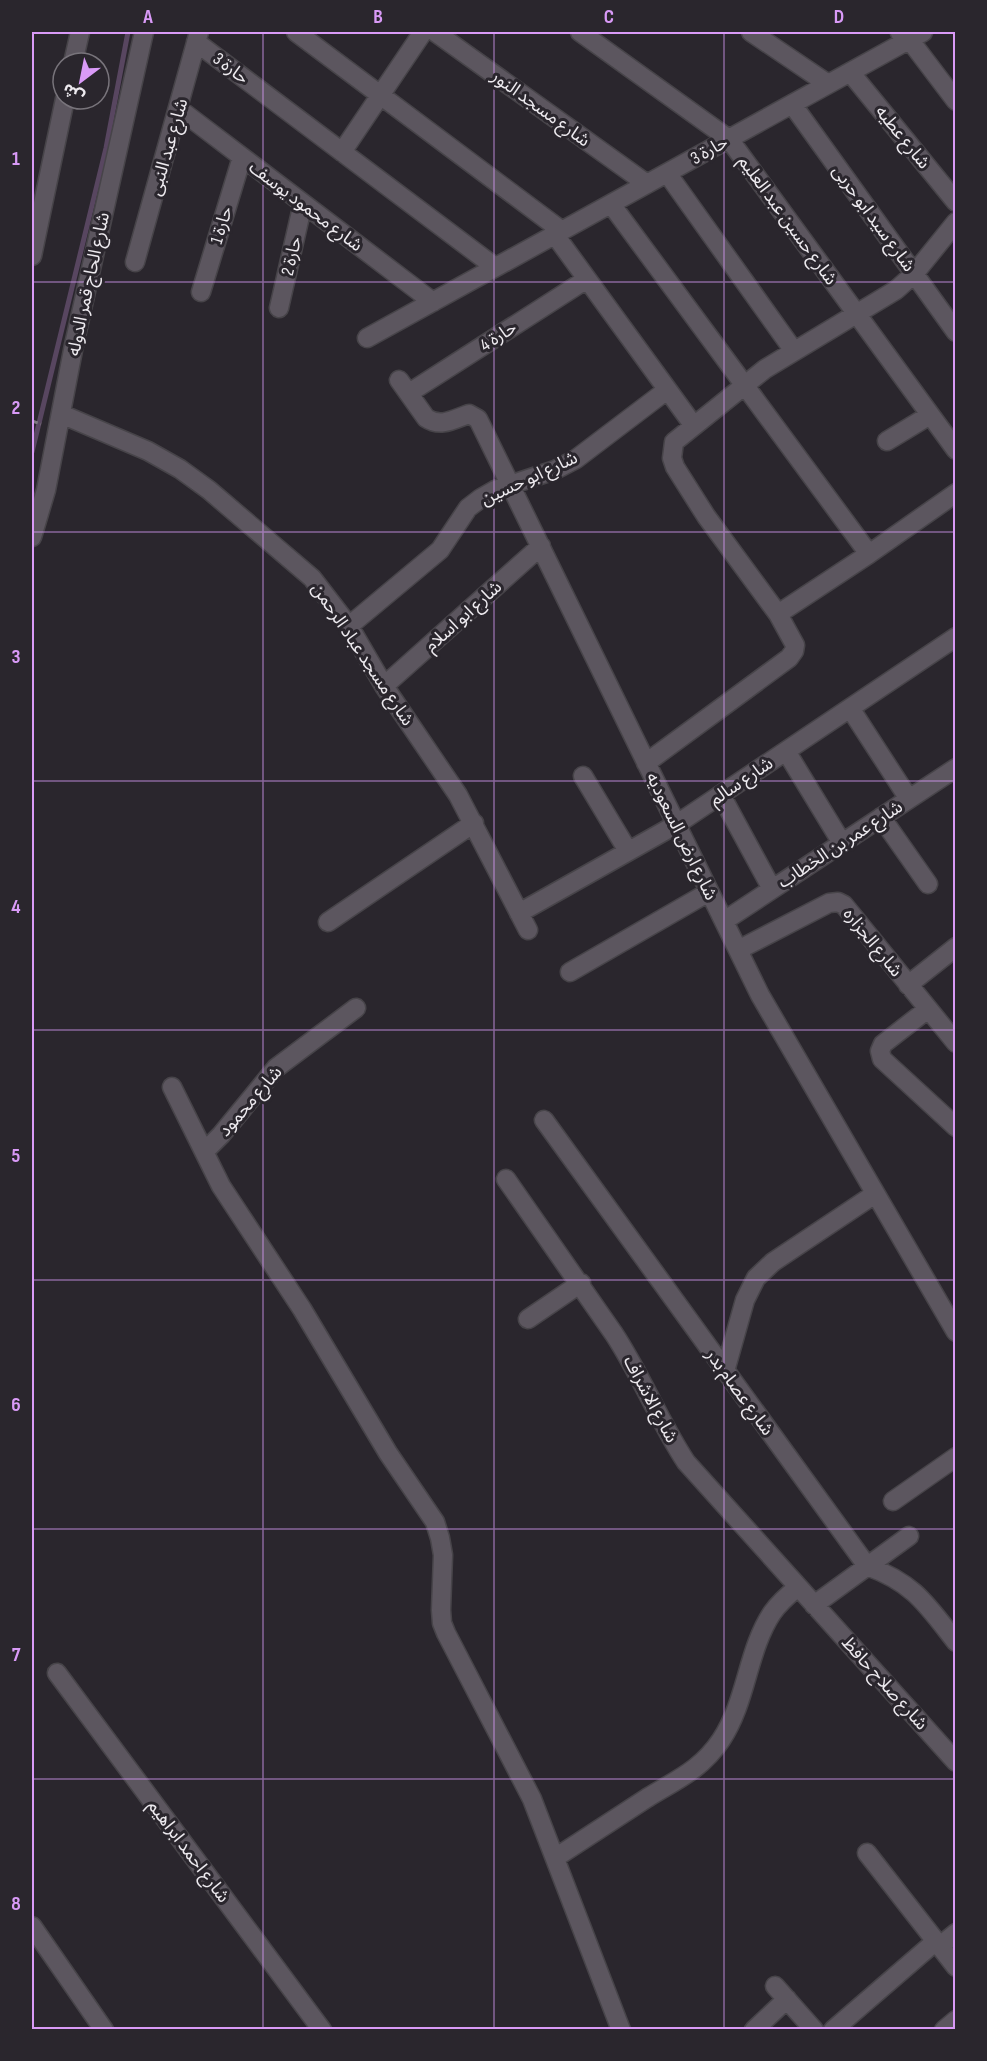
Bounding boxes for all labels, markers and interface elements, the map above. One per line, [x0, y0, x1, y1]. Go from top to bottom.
text: A [142, 5, 153, 29]
text: B [373, 5, 383, 29]
text: C [604, 5, 614, 29]
text: D [834, 5, 844, 29]
street label: حارة 3 [209, 48, 253, 89]
north arrow [51, 51, 111, 111]
street label: شارع مسجد النور [485, 65, 594, 154]
text: ش [59, 79, 88, 106]
street label: شارع عبد النبى [145, 96, 195, 199]
street label: شارع عطيه [868, 101, 934, 175]
street label: حارة 3 [687, 132, 732, 169]
text: 1 [12, 147, 20, 171]
street label: شارع حسين عبد العليم [731, 151, 842, 291]
street label: شارع محمود يوسف [243, 157, 367, 258]
street label: شارع سيد ابو حربى [825, 161, 919, 278]
street label: حارة 1 [206, 204, 237, 246]
street label: شارع الحاج قمر الدوله [63, 210, 117, 359]
street label: حارة 2 [277, 235, 306, 278]
street label: حارة 4 [476, 317, 521, 356]
text: 2 [12, 396, 20, 420]
street label: شارع ابو حسين [478, 447, 582, 513]
street label: شارع ابو اسلام [421, 576, 508, 659]
street label: شارع مسجد عباد الرحمن [304, 579, 418, 731]
text: 3 [12, 645, 21, 669]
street label: شارع سالم [706, 753, 779, 813]
street label: شارع ارض السعوديه [639, 769, 722, 905]
street label: شارع عمر بن الخطاب [774, 796, 908, 895]
text: 4 [11, 895, 21, 919]
street label: شارع الجزاره [836, 904, 907, 983]
street label: شارع محمود [214, 1062, 289, 1143]
text: 5 [12, 1144, 21, 1168]
street label: شارع عصام بدر [698, 1344, 778, 1441]
street label: شارع الاشراف [616, 1352, 682, 1448]
text: 6 [11, 1393, 21, 1417]
street label: شارع صلاح حافظ [835, 1632, 932, 1736]
text: 7 [12, 1643, 21, 1667]
street label: شارع احمد ابراهيم [141, 1796, 234, 1909]
text: 8 [11, 1892, 21, 1916]

